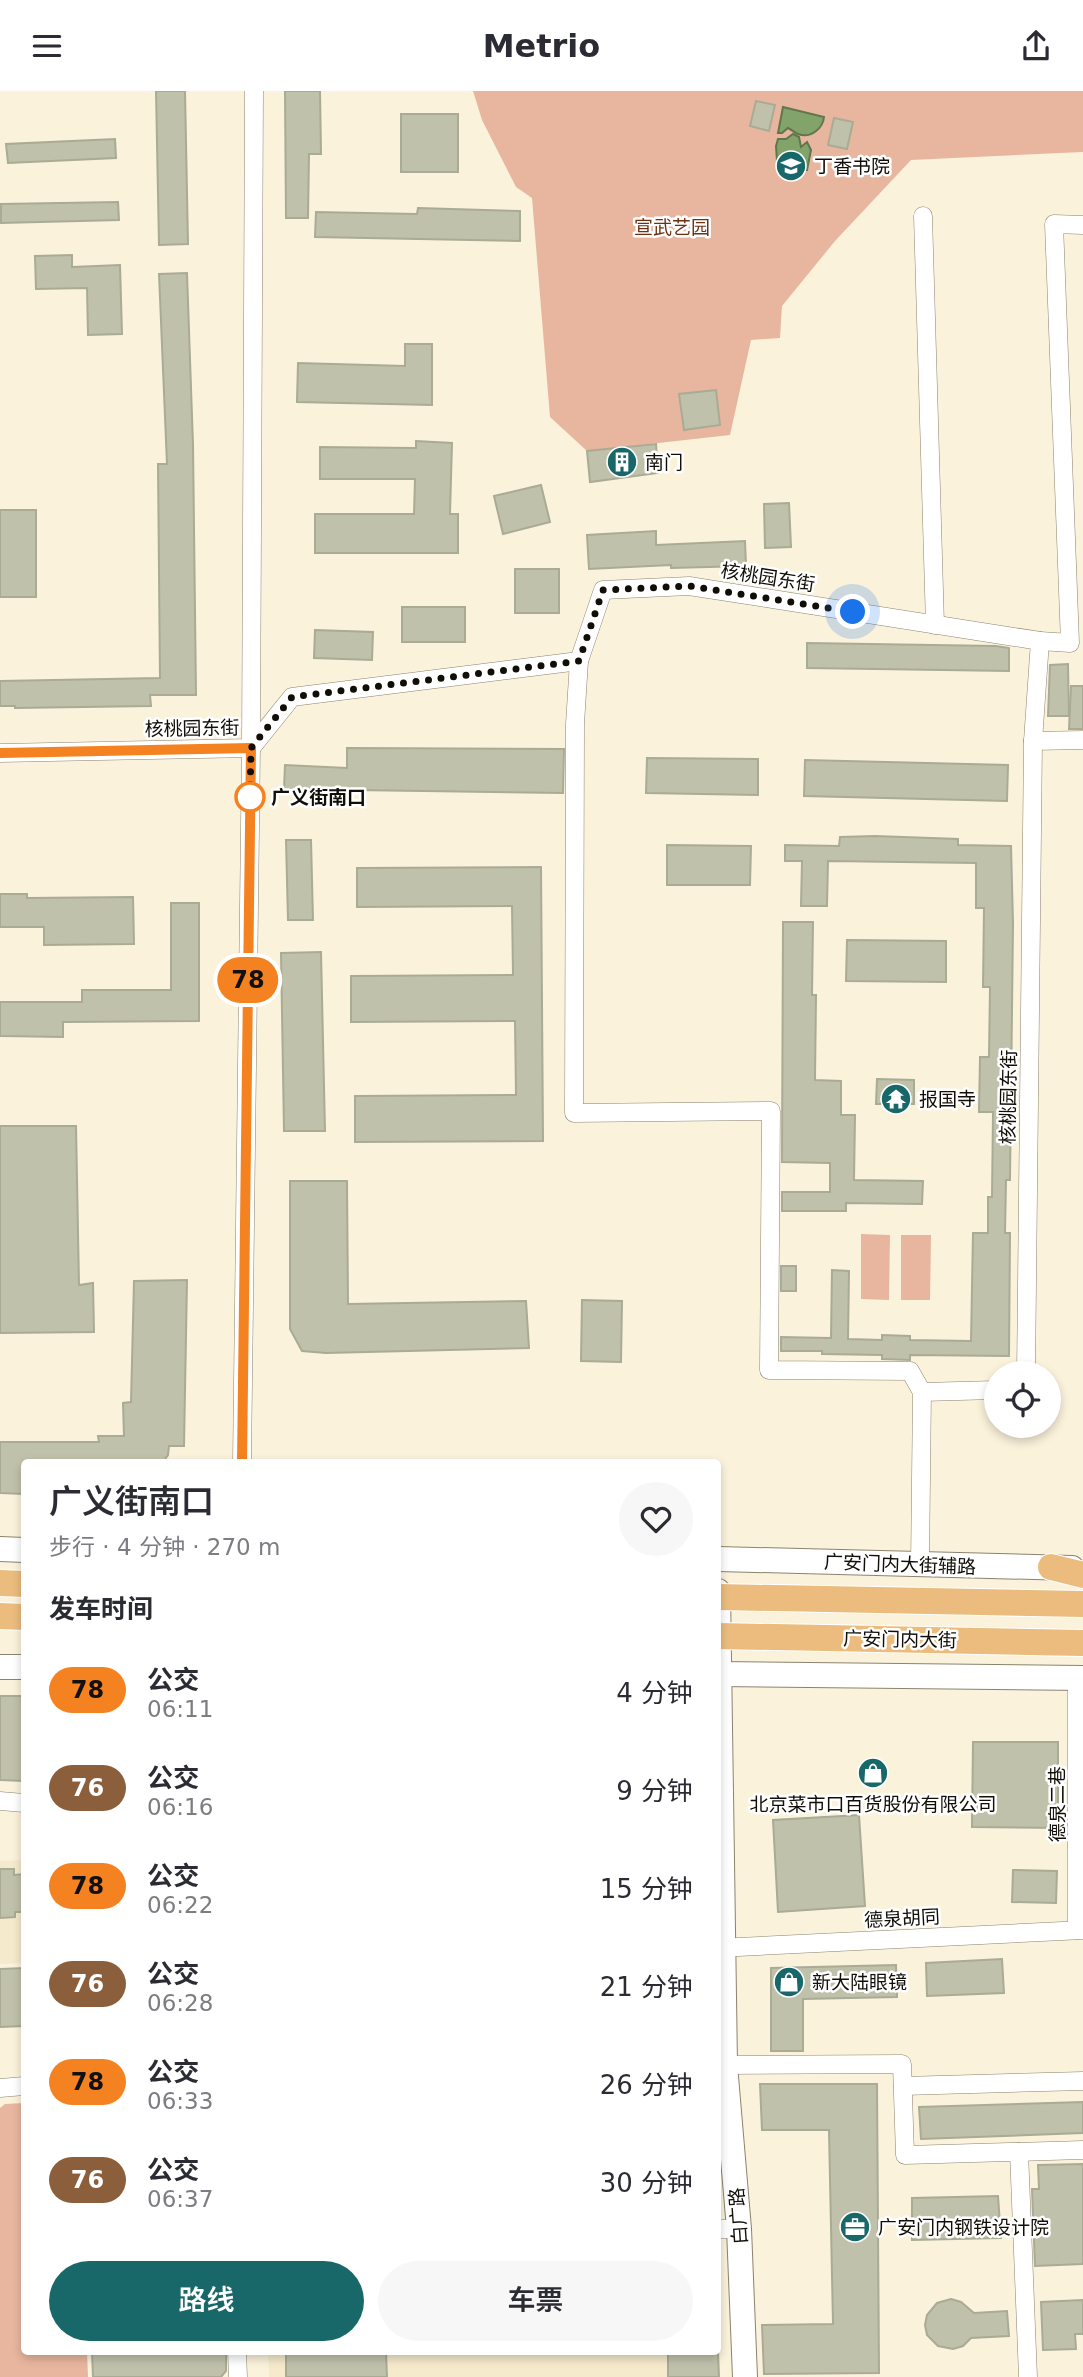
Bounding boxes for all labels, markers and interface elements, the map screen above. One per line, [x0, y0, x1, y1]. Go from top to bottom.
icon: menu [28, 27, 66, 65]
text: Metrio [483, 27, 600, 65]
icon: share [1017, 27, 1055, 65]
school or university icon: 丁香书院 [774, 149, 808, 183]
place label: 丁香书院 [814, 155, 890, 177]
park label: 宣武艺园 [634, 216, 710, 238]
building icon: 南门 [605, 445, 639, 479]
place label: 南门 [645, 451, 683, 473]
street label: 核桃园东街 [719, 559, 817, 595]
your location [835, 594, 870, 629]
street label: 核桃园东街 [144, 716, 240, 740]
marker: 广义街南口 [235, 782, 265, 812]
place label: 广义街南口 [271, 786, 366, 808]
line badge: 78 [216, 957, 280, 1003]
text: 78 [231, 966, 265, 994]
street label: 核桃园东街 [996, 1049, 1020, 1145]
temple icon: 报国寺 [879, 1082, 913, 1116]
place label: 报国寺 [919, 1088, 976, 1110]
map controls [984, 1361, 1061, 1438]
button: locate [984, 1361, 1061, 1438]
text: 广义街南口 [49, 1482, 214, 1521]
button: heart [619, 1482, 693, 1556]
text: 步行 · 4 分钟 · 270 m [49, 1534, 280, 1560]
street label: 广安门内大街辅路 [824, 1550, 976, 1578]
text: 发车时间 [49, 1594, 153, 1624]
street label: 广安门内大街 [843, 1627, 957, 1651]
text: 公交 [147, 1665, 199, 1695]
text: 78 [71, 1676, 104, 1704]
text: 4 分钟 [616, 1678, 693, 1708]
text: 06:11 [147, 1696, 213, 1722]
shop icon: 北京菜市口百货股份有限公司 [856, 1756, 890, 1790]
text: 公交 [147, 1763, 199, 1793]
street label: 德泉二巷 [1046, 1766, 1068, 1842]
text: 76 [71, 1774, 104, 1802]
text: 9 分钟 [616, 1776, 693, 1806]
place label: 北京菜市口百货股份有限公司 [749, 1793, 997, 1815]
text: 06:16 [147, 1794, 213, 1820]
text: 公交 [147, 1861, 199, 1891]
text: 78 [71, 1872, 104, 1900]
text: 15 分钟 [600, 1874, 693, 1904]
text: 06:22 [147, 1892, 213, 1918]
street label: 德泉胡同 [863, 1905, 941, 1931]
text: 公交 [147, 1959, 199, 1989]
shop icon: 新大陆眼镜 [772, 1965, 806, 1999]
text: 76 [71, 1970, 104, 1998]
place label: 新大陆眼镜 [812, 1971, 907, 1993]
text: 21 分钟 [600, 1972, 693, 2002]
text: 06:28 [147, 1990, 213, 2016]
text: 公交 [147, 2057, 199, 2087]
text: 78 [71, 2068, 104, 2096]
text: 26 分钟 [600, 2070, 693, 2100]
text: 06:33 [147, 2088, 213, 2114]
text: 公交 [147, 2155, 199, 2185]
text: 76 [71, 2166, 104, 2194]
text: 30 分钟 [600, 2168, 693, 2198]
text: 06:37 [147, 2186, 213, 2212]
street label: 白广路 [725, 2187, 751, 2245]
office icon: 广安门内钢铁设计院 [838, 2210, 872, 2244]
place label: 广安门内钢铁设计院 [878, 2216, 1049, 2238]
button: 路线 [49, 2261, 364, 2341]
button: 车票 [378, 2261, 693, 2341]

